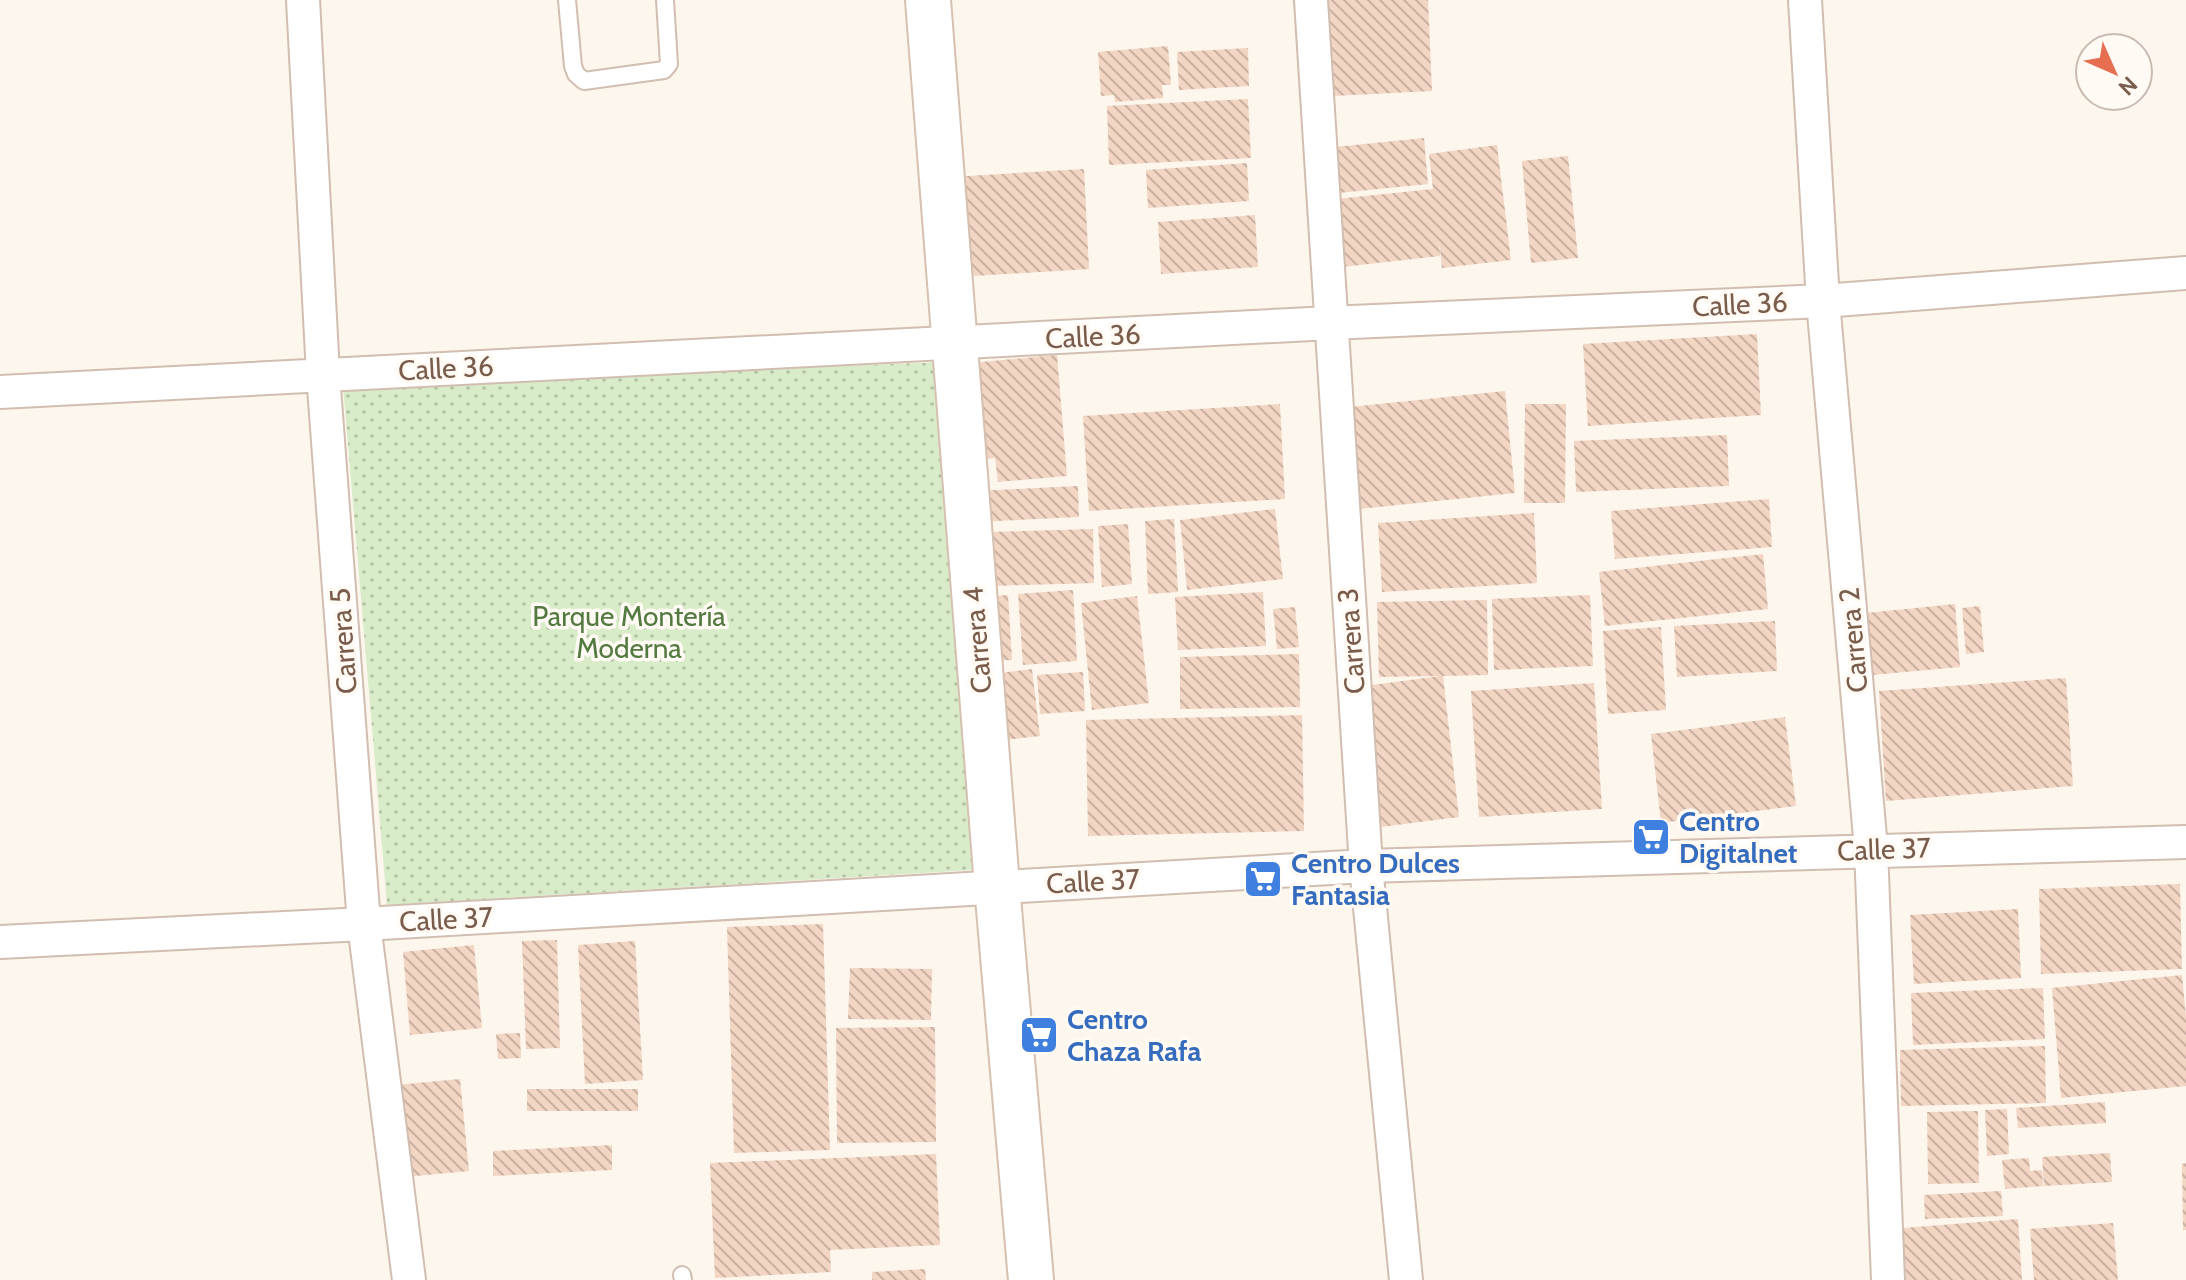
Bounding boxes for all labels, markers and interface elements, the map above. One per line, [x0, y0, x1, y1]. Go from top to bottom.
north arrow [2074, 32, 2154, 112]
text: N [2113, 71, 2143, 101]
street label: Calle 36 [1691, 285, 1789, 323]
street label: Calle 36 [1044, 317, 1142, 355]
street label: Calle 36 [397, 349, 495, 387]
street label: Carrera 4 [955, 585, 999, 695]
street label: Carrera 2 [1831, 586, 1875, 694]
street label: Carrera 5 [322, 587, 364, 695]
street label: Carrera 3 [1330, 587, 1372, 695]
park label: Parque Montería Moderna [532, 599, 726, 665]
place label: Centro Digitalnet [1679, 804, 1798, 870]
supermarket icon: Centro Digitalnet [1630, 816, 1672, 858]
street label: Calle 37 [1837, 830, 1931, 868]
place label: Centro Dulces Fantasia [1291, 846, 1460, 912]
supermarket icon: Centro Dulces Fantasia [1242, 858, 1284, 900]
street label: Calle 37 [1045, 862, 1141, 900]
street label: Calle 37 [398, 900, 494, 938]
place label: Centro Chaza Rafa [1067, 1002, 1201, 1068]
supermarket icon: Centro Chaza Rafa [1018, 1014, 1060, 1056]

